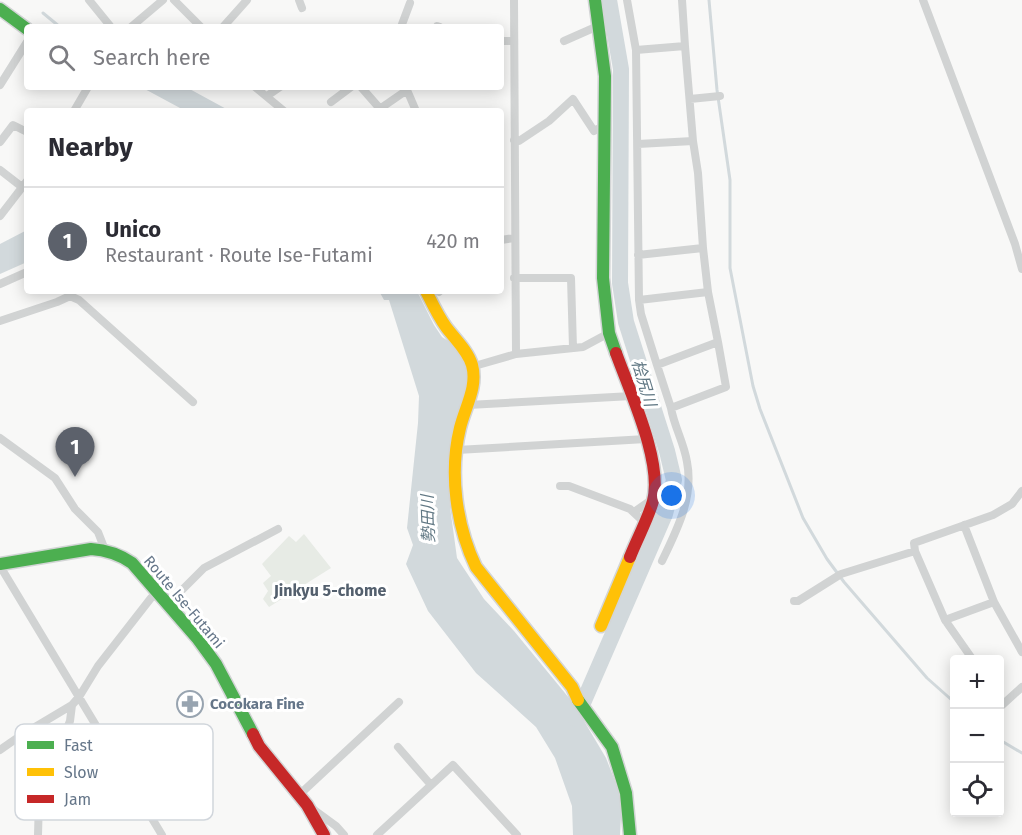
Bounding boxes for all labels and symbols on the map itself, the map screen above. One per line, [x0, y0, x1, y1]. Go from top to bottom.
water label: 桧尻川 [628, 357, 661, 411]
pin: 1 [56, 428, 94, 477]
your location [657, 481, 686, 510]
water label: 勢田川 [418, 493, 438, 543]
street label: Route Ise-Futami [140, 552, 228, 652]
district label: Jinkyu 5-chome [273, 581, 386, 600]
pharmacy icon: Cocokara Fine [175, 689, 205, 719]
place label: Cocokara Fine [210, 695, 304, 713]
legend [15, 724, 213, 820]
text: Fast [64, 736, 93, 755]
text: Slow [64, 763, 99, 782]
text: Jam [64, 790, 91, 809]

